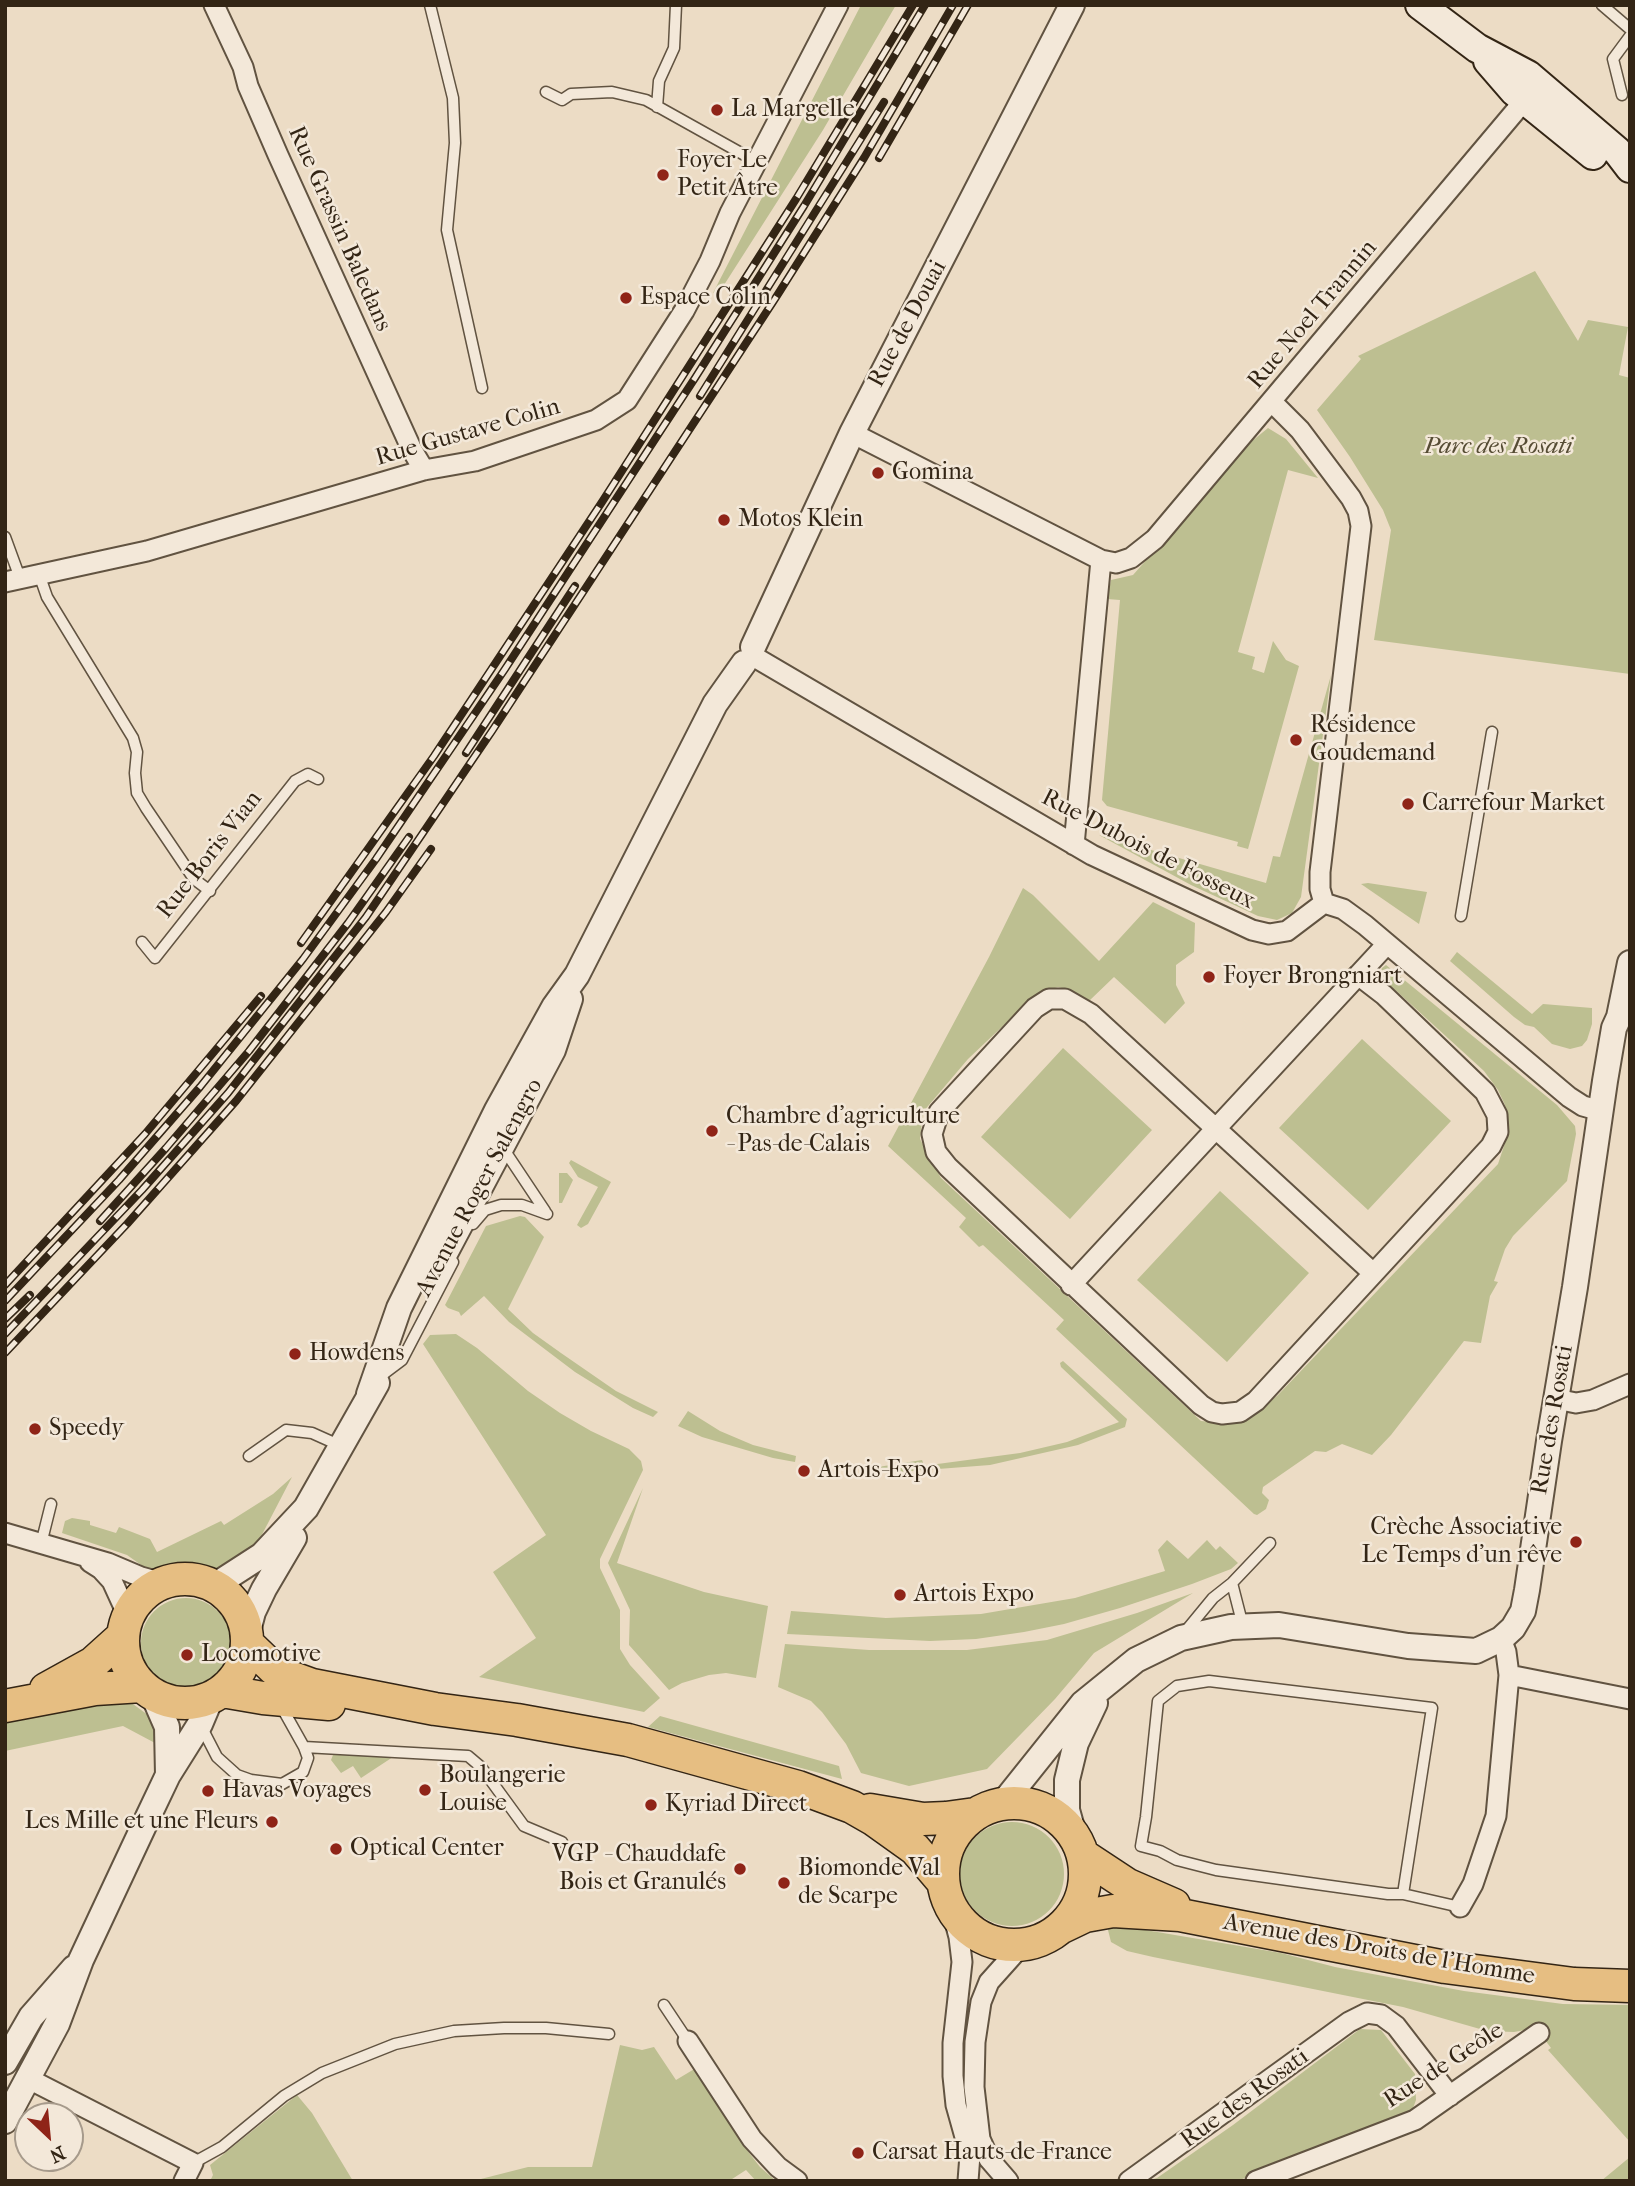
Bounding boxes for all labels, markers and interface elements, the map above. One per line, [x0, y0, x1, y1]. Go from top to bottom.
place label: La Margelle [731, 96, 855, 124]
marker: La Margelle [709, 102, 725, 118]
street label: Rue Grassin Baledans [281, 122, 397, 336]
place label: Foyer Le Petit Âtre [677, 147, 778, 203]
marker: Foyer Le Petit Âtre [655, 167, 671, 183]
street label: Rue Noel Trannin [1242, 235, 1384, 395]
street label: Rue de Douai [863, 256, 953, 392]
place label: Espace Colin [640, 284, 771, 312]
marker: Espace Colin [618, 290, 634, 306]
street label: Rue Gustave Colin [372, 393, 564, 473]
park label: Parc des Rosati [1424, 433, 1572, 461]
place label: Gomina [892, 459, 973, 487]
marker: Gomina [870, 465, 886, 481]
place label: Motos Klein [738, 506, 863, 534]
marker: Motos Klein [716, 512, 732, 528]
place label: Résidence Goudemand [1310, 712, 1435, 768]
marker: Résidence Goudemand [1288, 732, 1304, 748]
street label: Rue Dubois de Fosseux [1036, 784, 1260, 916]
street label: Rue Boris Vian [151, 785, 269, 925]
place label: Carrefour Market [1422, 790, 1605, 818]
marker: Carrefour Market [1400, 796, 1416, 812]
place label: Foyer Brongniart [1223, 963, 1402, 991]
marker: Foyer Brongniart [1201, 969, 1217, 985]
street label: Avenue Roger Salengro [410, 1074, 550, 1302]
place label: Chambre d'agriculture - Pas-de-Calais [726, 1103, 960, 1159]
marker: Chambre d'agriculture - Pas-de-Calais [704, 1123, 720, 1139]
place label: Howdens [309, 1340, 404, 1368]
street label: Rue des Rosati [1526, 1343, 1580, 1497]
marker: Howdens [287, 1346, 303, 1362]
place label: Speedy [49, 1415, 124, 1443]
marker: Speedy [27, 1421, 43, 1437]
place label: Artois-Expo [818, 1457, 939, 1485]
marker: Artois-Expo [796, 1463, 812, 1479]
place label: Crèche Associative Le Temps d’un rêve [1361, 1514, 1562, 1570]
marker: Crèche Associative Le Temps d’un rêve [1568, 1534, 1584, 1550]
place label: Artois Expo [914, 1581, 1034, 1609]
marker: Artois Expo [892, 1587, 908, 1603]
place label: Locomotive [201, 1641, 321, 1669]
marker: Locomotive [179, 1647, 195, 1663]
place label: Boulangerie Louise [439, 1762, 566, 1818]
place label: Havas Voyages [222, 1777, 371, 1805]
marker: Boulangerie Louise [417, 1782, 433, 1798]
marker: Havas Voyages [200, 1783, 216, 1799]
place label: Kyriad Direct [665, 1791, 808, 1819]
marker: Kyriad Direct [643, 1797, 659, 1813]
place label: Les Mille et une Fleurs [24, 1808, 258, 1836]
marker: Les Mille et une Fleurs [264, 1814, 280, 1830]
place label: Optical Center [350, 1835, 504, 1863]
marker: Optical Center [328, 1841, 344, 1857]
place label: VGP - Chauddafe Bois et Granulés [552, 1841, 726, 1897]
place label: Biomonde Val de Scarpe [798, 1855, 940, 1911]
marker: VGP - Chauddafe Bois et Granulés [732, 1861, 748, 1877]
marker: Biomonde Val de Scarpe [776, 1875, 792, 1891]
street label: Avenue des Droits de l'Homme [1221, 1908, 1537, 1992]
street label: Rue de Geôle [1379, 2017, 1509, 2115]
street label: Rue des Rosati [1175, 2043, 1315, 2155]
north arrow [14, 2102, 84, 2172]
place label: Carsat Hauts-de-France [872, 2139, 1112, 2167]
text: N [46, 2141, 69, 2167]
marker: Carsat Hauts-de-France [850, 2145, 866, 2161]

